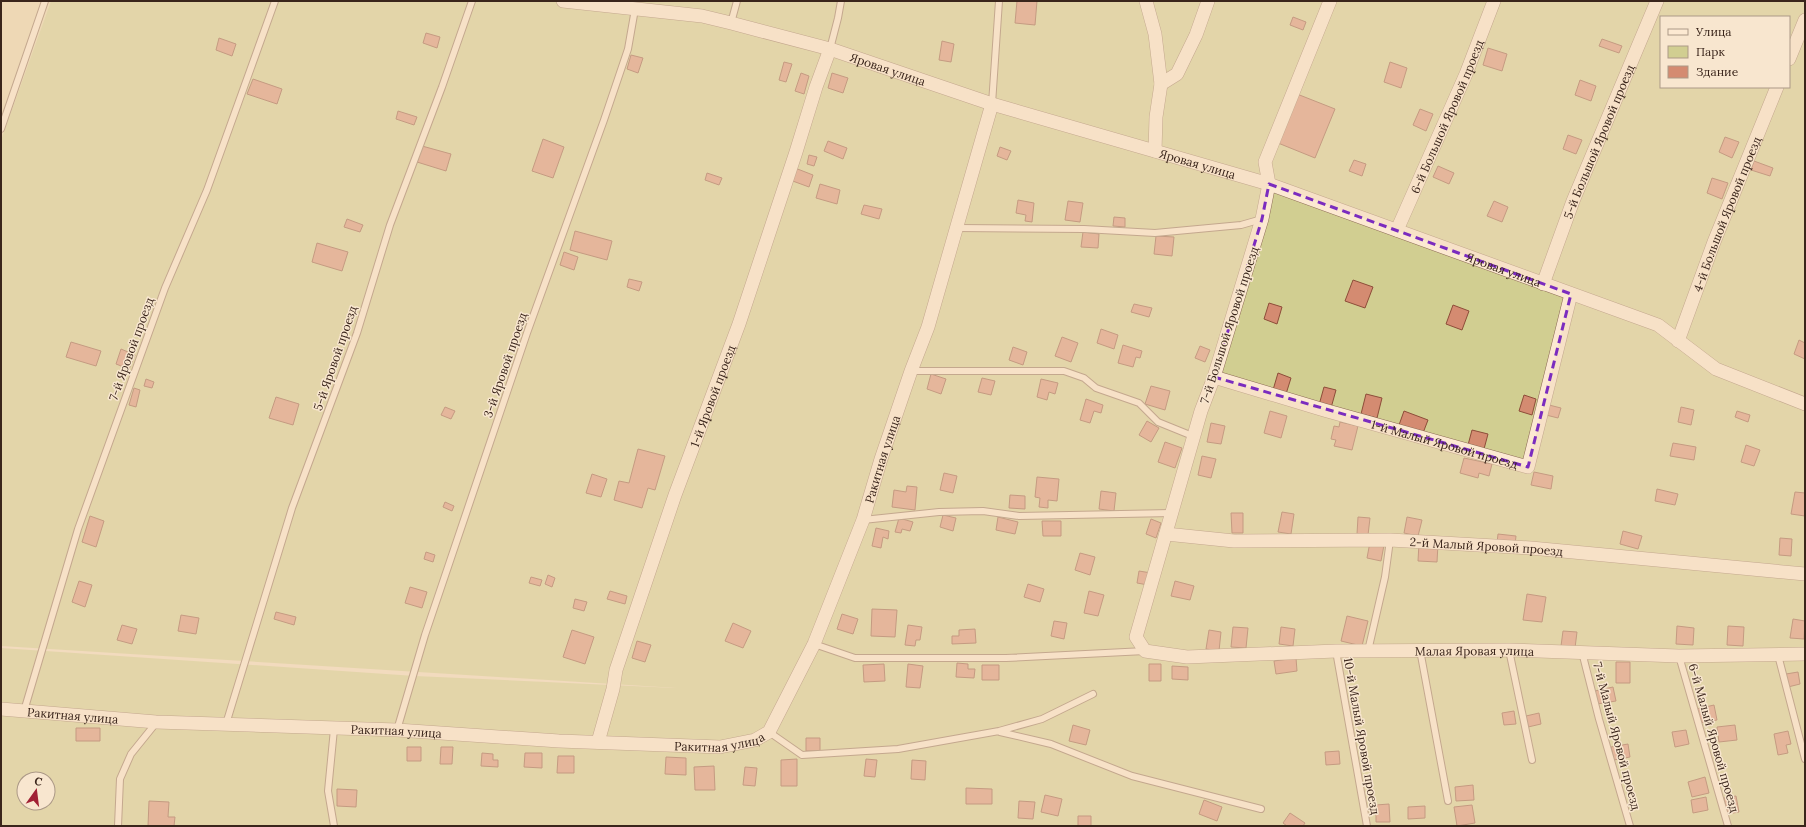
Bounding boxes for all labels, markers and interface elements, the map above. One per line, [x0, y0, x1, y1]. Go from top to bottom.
legend [1660, 16, 1790, 88]
text: Улица [1695, 24, 1732, 39]
street label: 6-й Большой Яровой проезд [1407, 37, 1486, 195]
text: Парк [1696, 44, 1725, 59]
street label: Яровая улица [848, 49, 928, 88]
street label: 5-й Большой Яровой проезд [1560, 62, 1637, 220]
text: Здание [1696, 64, 1739, 79]
street label: 4-й Большой Яровой проезд [1689, 134, 1764, 293]
street label: Яровая улица [1157, 145, 1238, 182]
street label: 7-й Большой Яровой проезд [1197, 245, 1261, 405]
street label: Яровая улица [1464, 249, 1543, 290]
street label: 7-й Яровой проезд [105, 295, 157, 403]
street label: 5-й Яровой проезд [310, 304, 360, 412]
street label: 3-й Яровой проезд [480, 310, 530, 420]
street label: 1-й Яровой проезд [686, 343, 738, 449]
street label: Ракитная улица [861, 413, 903, 505]
street label: 1-й Малый Яровой проезд [1369, 416, 1520, 471]
street label: 2-й Малый Яровой проезд [1409, 534, 1564, 559]
street label: Малая Яровая улица [1415, 642, 1534, 658]
street label: 10-й Малый Яровой проезд [1341, 656, 1383, 816]
street label: 7-й Малый Яровой проезд [1590, 660, 1644, 812]
street label: 6-й Малый Яровой проезд [1686, 662, 1742, 814]
street label: Ракитная улица [27, 704, 119, 726]
street label: Ракитная улица [350, 721, 442, 741]
street label: Ракитная улица [674, 729, 767, 755]
north arrow [16, 771, 56, 811]
text: С [33, 774, 44, 789]

